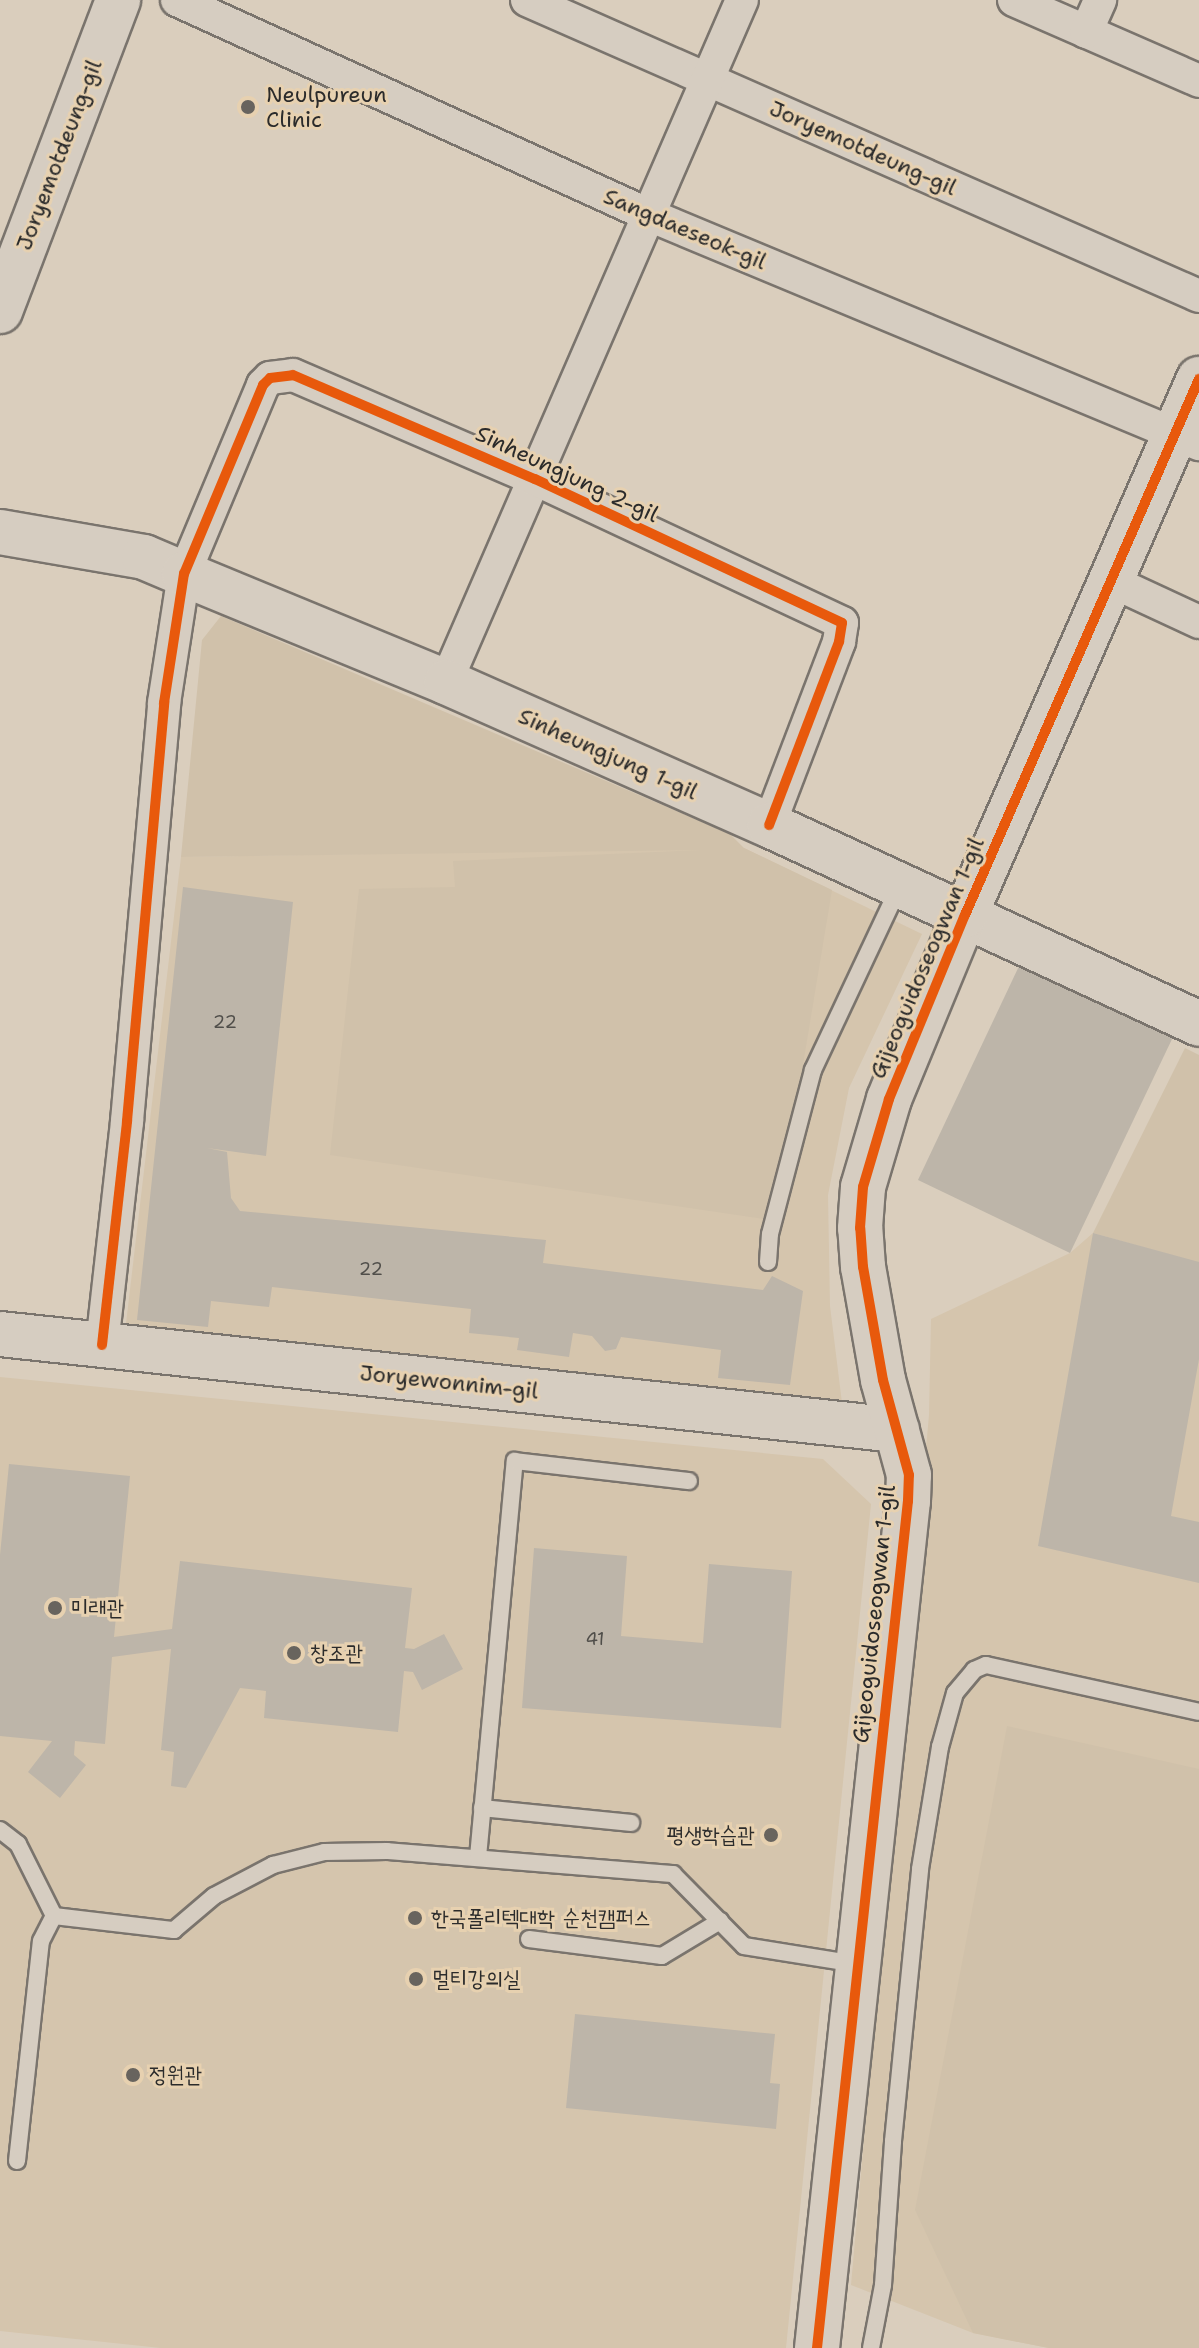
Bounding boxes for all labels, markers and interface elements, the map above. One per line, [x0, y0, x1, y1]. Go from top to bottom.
street label: Joryemotdeung-gil [10, 56, 108, 254]
place label: Neulpureun Clinic [266, 81, 387, 132]
street label: Joryemotdeung-gil [765, 95, 961, 201]
marker: Neulpureun Clinic [237, 96, 259, 118]
street label: Sangdaeseok-gil [600, 183, 770, 275]
street label: Sinheungjung 2-gil [471, 420, 663, 528]
street label: Sinheungjung 1-gil [514, 703, 702, 805]
street label: Gijeoguidoseogwan 1-gil [864, 834, 990, 1082]
house number: 22 [213, 1011, 237, 1033]
house number: 22 [359, 1258, 383, 1280]
street label: Joryewonnim-gil [358, 1360, 540, 1404]
street label: Gijeoguidoseogwan 1-gil [847, 1484, 901, 1744]
place label: 미래관 [71, 1595, 124, 1621]
marker: 미래관 [46, 1599, 64, 1617]
house number: 41 [585, 1628, 605, 1650]
place label: 창조관 [310, 1640, 363, 1666]
marker: 창조관 [285, 1644, 303, 1662]
place label: 평생학습관 [666, 1822, 755, 1848]
marker: 평생학습관 [762, 1826, 780, 1844]
place label: 한국폴리텍대학 순천캠퍼스 [431, 1905, 651, 1931]
marker: 한국폴리텍대학 순천캠퍼스 [406, 1909, 424, 1927]
place label: 멀티강의실 [432, 1966, 521, 1992]
marker: 멀티강의실 [407, 1970, 425, 1988]
place label: 정원관 [149, 2062, 202, 2088]
marker: 정원관 [124, 2066, 142, 2084]

